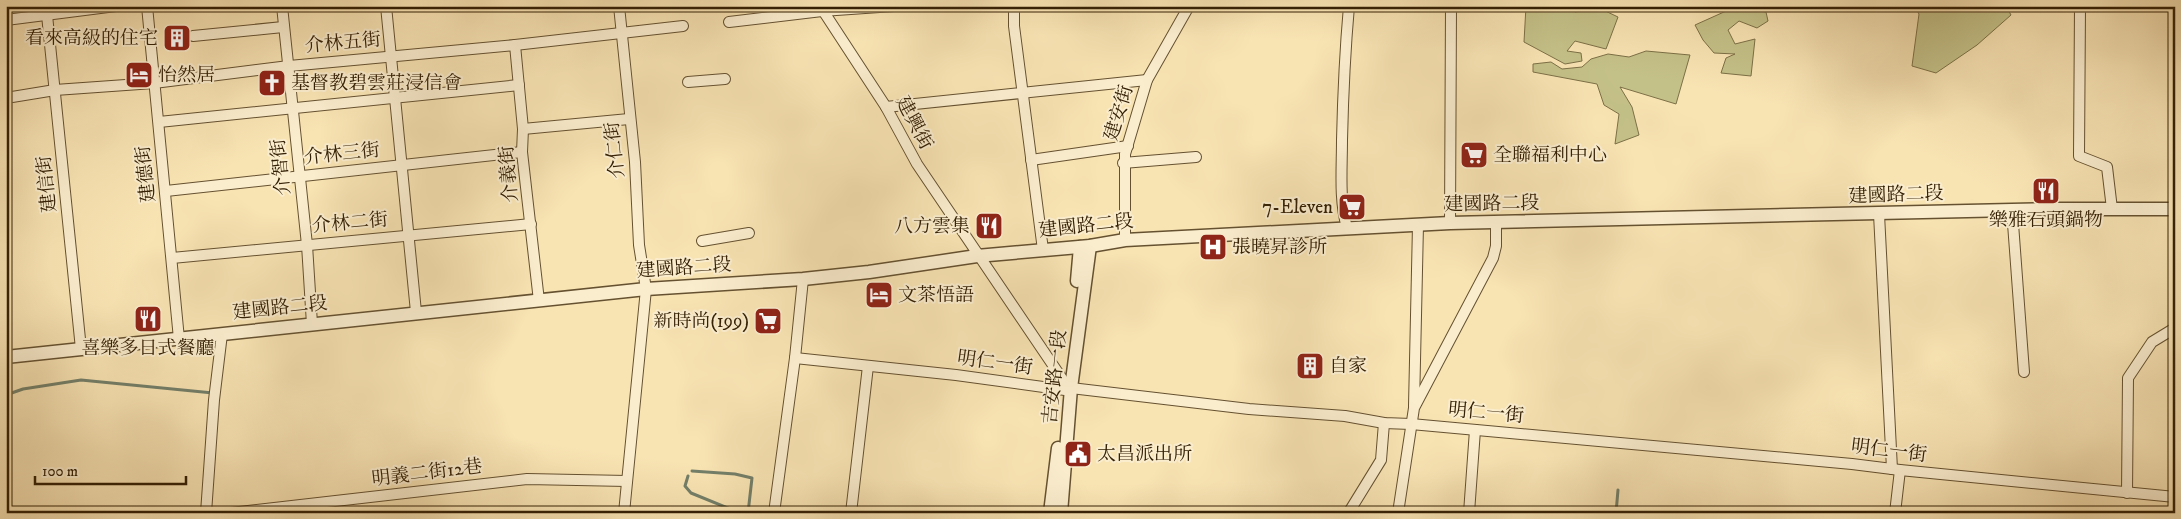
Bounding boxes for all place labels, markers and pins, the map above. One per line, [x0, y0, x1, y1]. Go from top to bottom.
building icon: 看來高級的住宅 [162, 23, 192, 53]
place label: 看來高級的住宅 [25, 27, 158, 50]
hotel icon: 怡然居 [124, 60, 154, 90]
place label: 怡然居 [158, 64, 215, 87]
church icon: 基督教碧雲莊浸信會 [257, 68, 287, 98]
place label: 基督教碧雲莊浸信會 [291, 72, 462, 95]
supermarket icon: 全聯福利中心 [1459, 140, 1489, 170]
place label: 全聯福利中心 [1493, 144, 1607, 167]
restaurant icon: 樂雅石頭鍋物 [2031, 176, 2061, 206]
supermarket icon: 7-Eleven [1337, 192, 1367, 222]
place label: 7-Eleven [1262, 196, 1333, 219]
place label: 樂雅石頭鍋物 [1989, 209, 2103, 232]
restaurant icon: 八方雲集 [974, 211, 1004, 241]
place label: 八方雲集 [894, 215, 970, 238]
hospital icon: 張曉昇診所 [1198, 232, 1228, 262]
place label: 張曉昇診所 [1232, 236, 1327, 259]
hotel icon: 文茶悟語 [864, 280, 894, 310]
place label: 文茶悟語 [898, 284, 974, 307]
restaurant icon: 喜樂多日式餐廳 [133, 304, 163, 334]
supermarket icon: 新時尚(199) [753, 306, 783, 336]
place label: 新時尚(199) [653, 310, 749, 333]
place label: 喜樂多日式餐廳 [81, 337, 215, 360]
building icon: 自家 [1295, 351, 1325, 381]
place label: 自家 [1329, 355, 1367, 378]
public building icon: 太昌派出所 [1063, 439, 1093, 469]
place label: 太昌派出所 [1097, 443, 1192, 466]

